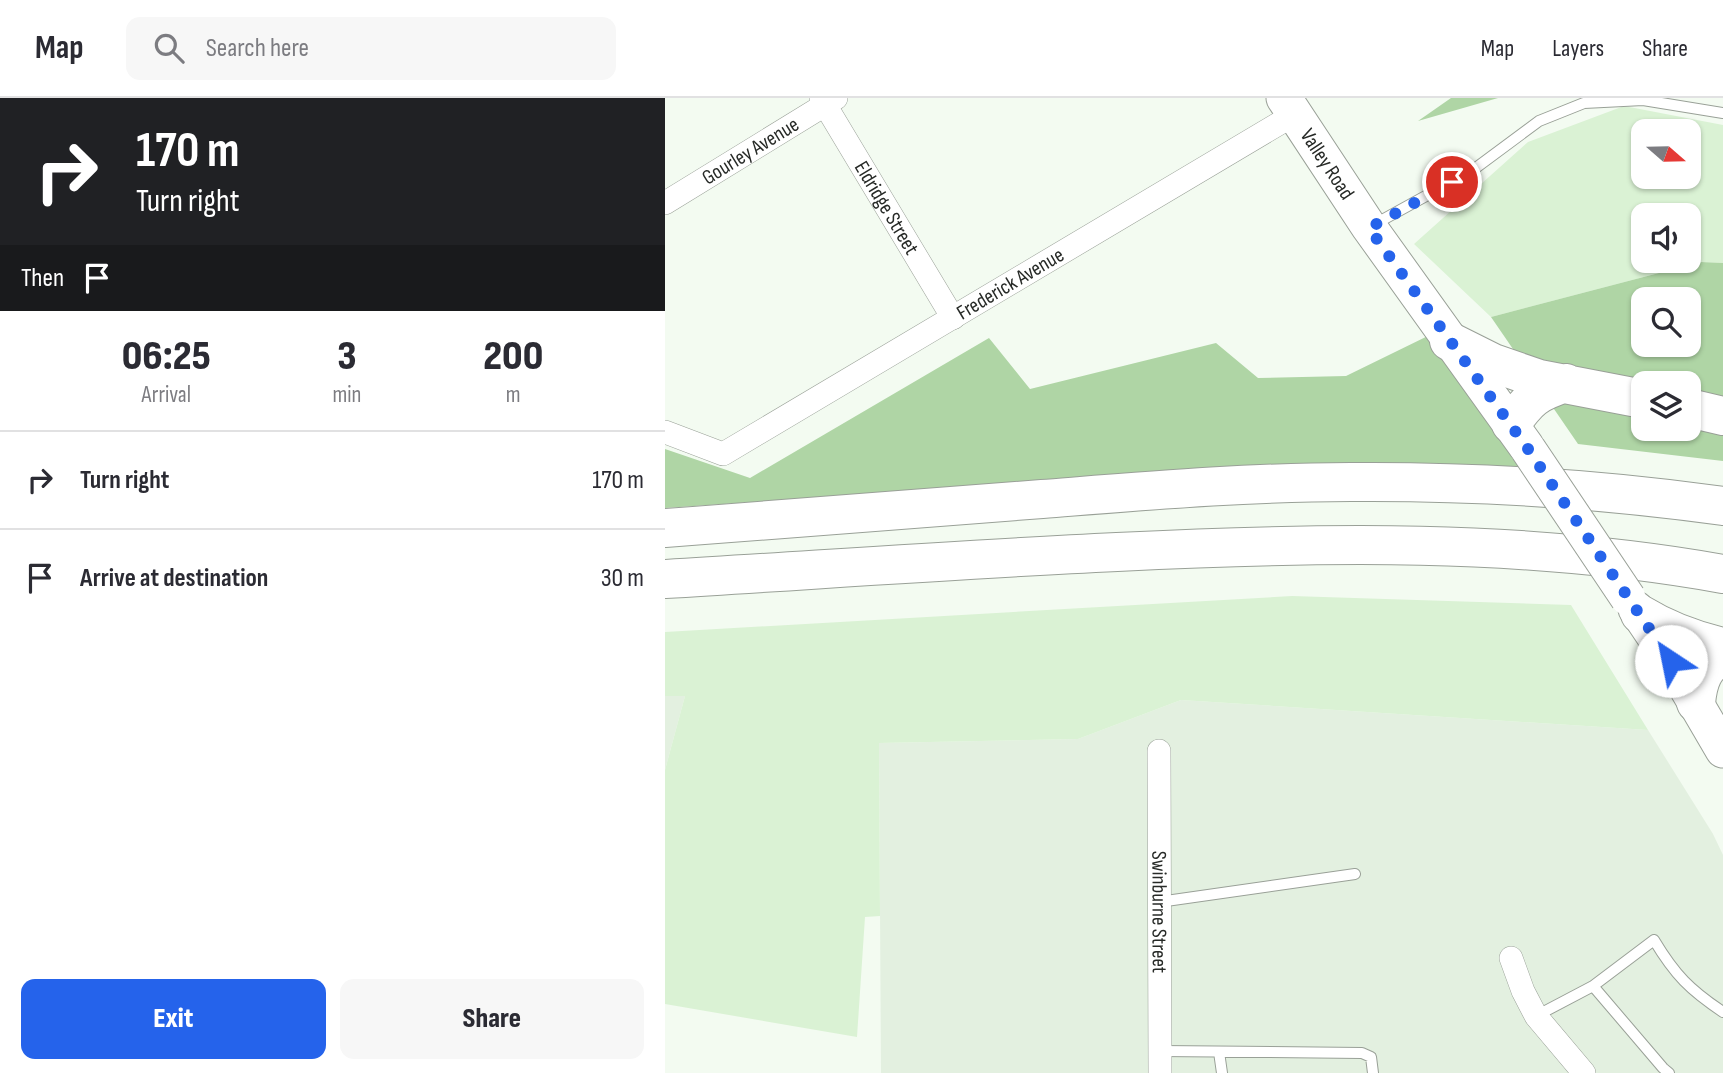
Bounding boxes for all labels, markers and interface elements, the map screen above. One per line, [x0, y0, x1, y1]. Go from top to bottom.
search box [126, 17, 616, 80]
text: Map [35, 28, 84, 68]
icon: search [150, 29, 188, 67]
text: Search here [206, 33, 309, 64]
text: Map [1481, 34, 1514, 63]
text: Layers [1552, 34, 1604, 63]
text: Share [1642, 34, 1688, 63]
street label: Gourley Avenue [697, 112, 804, 190]
north arrow [1631, 119, 1701, 189]
map controls [1631, 119, 1701, 441]
text: 170 m [136, 122, 240, 181]
street label: Valley Road [1295, 124, 1359, 204]
icon: right [21, 126, 112, 217]
pin [1422, 152, 1482, 212]
street label: Eldridge Street [849, 157, 924, 259]
icon: arrive [1433, 163, 1471, 201]
text: Turn right [136, 182, 240, 221]
button: sound [1631, 203, 1701, 273]
street label: Frederick Avenue [952, 242, 1068, 325]
icon: arrive [78, 259, 116, 297]
text: Then [21, 263, 64, 294]
button: search [1631, 287, 1701, 357]
text: 06:25 [122, 331, 211, 382]
text: 3 [337, 331, 357, 382]
text: 200 [483, 331, 543, 382]
button: layers [1631, 371, 1701, 441]
text: Arrival [142, 381, 191, 409]
text: min [333, 381, 361, 409]
text: m [506, 381, 521, 409]
icon: right [21, 461, 59, 499]
text: Turn right [80, 465, 169, 496]
text: 170 m [592, 465, 644, 496]
icon: arrive [21, 559, 59, 597]
text: Arrive at destination [80, 563, 268, 594]
text: 30 m [601, 563, 644, 594]
position arrow [1634, 624, 1708, 698]
street label: Swinburne Street [1146, 851, 1172, 973]
button: Exit [21, 979, 326, 1059]
button: Share [340, 979, 644, 1059]

